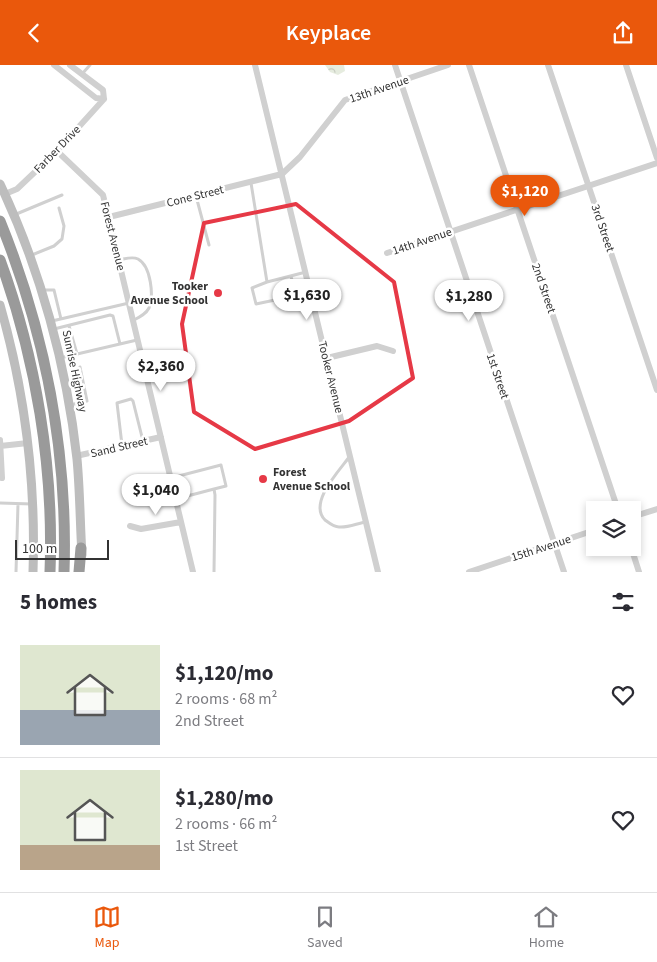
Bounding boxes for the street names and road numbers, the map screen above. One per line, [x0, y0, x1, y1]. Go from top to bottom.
street label: 13th Avenue [347, 71, 411, 108]
street label: Farber Drive [30, 122, 85, 177]
street label: Cone Street [165, 181, 225, 212]
street label: Forest Avenue [96, 200, 129, 272]
street label: 3rd Street [586, 202, 619, 254]
street label: 14th Avenue [390, 223, 454, 260]
street label: 2nd Street [527, 261, 560, 315]
street label: Sunrise Highway [58, 328, 92, 414]
street label: Tooker Avenue [313, 339, 348, 415]
street label: 1st Street [482, 351, 513, 401]
street label: Sand Street [89, 433, 149, 462]
street label: 15th Avenue [509, 531, 573, 566]

